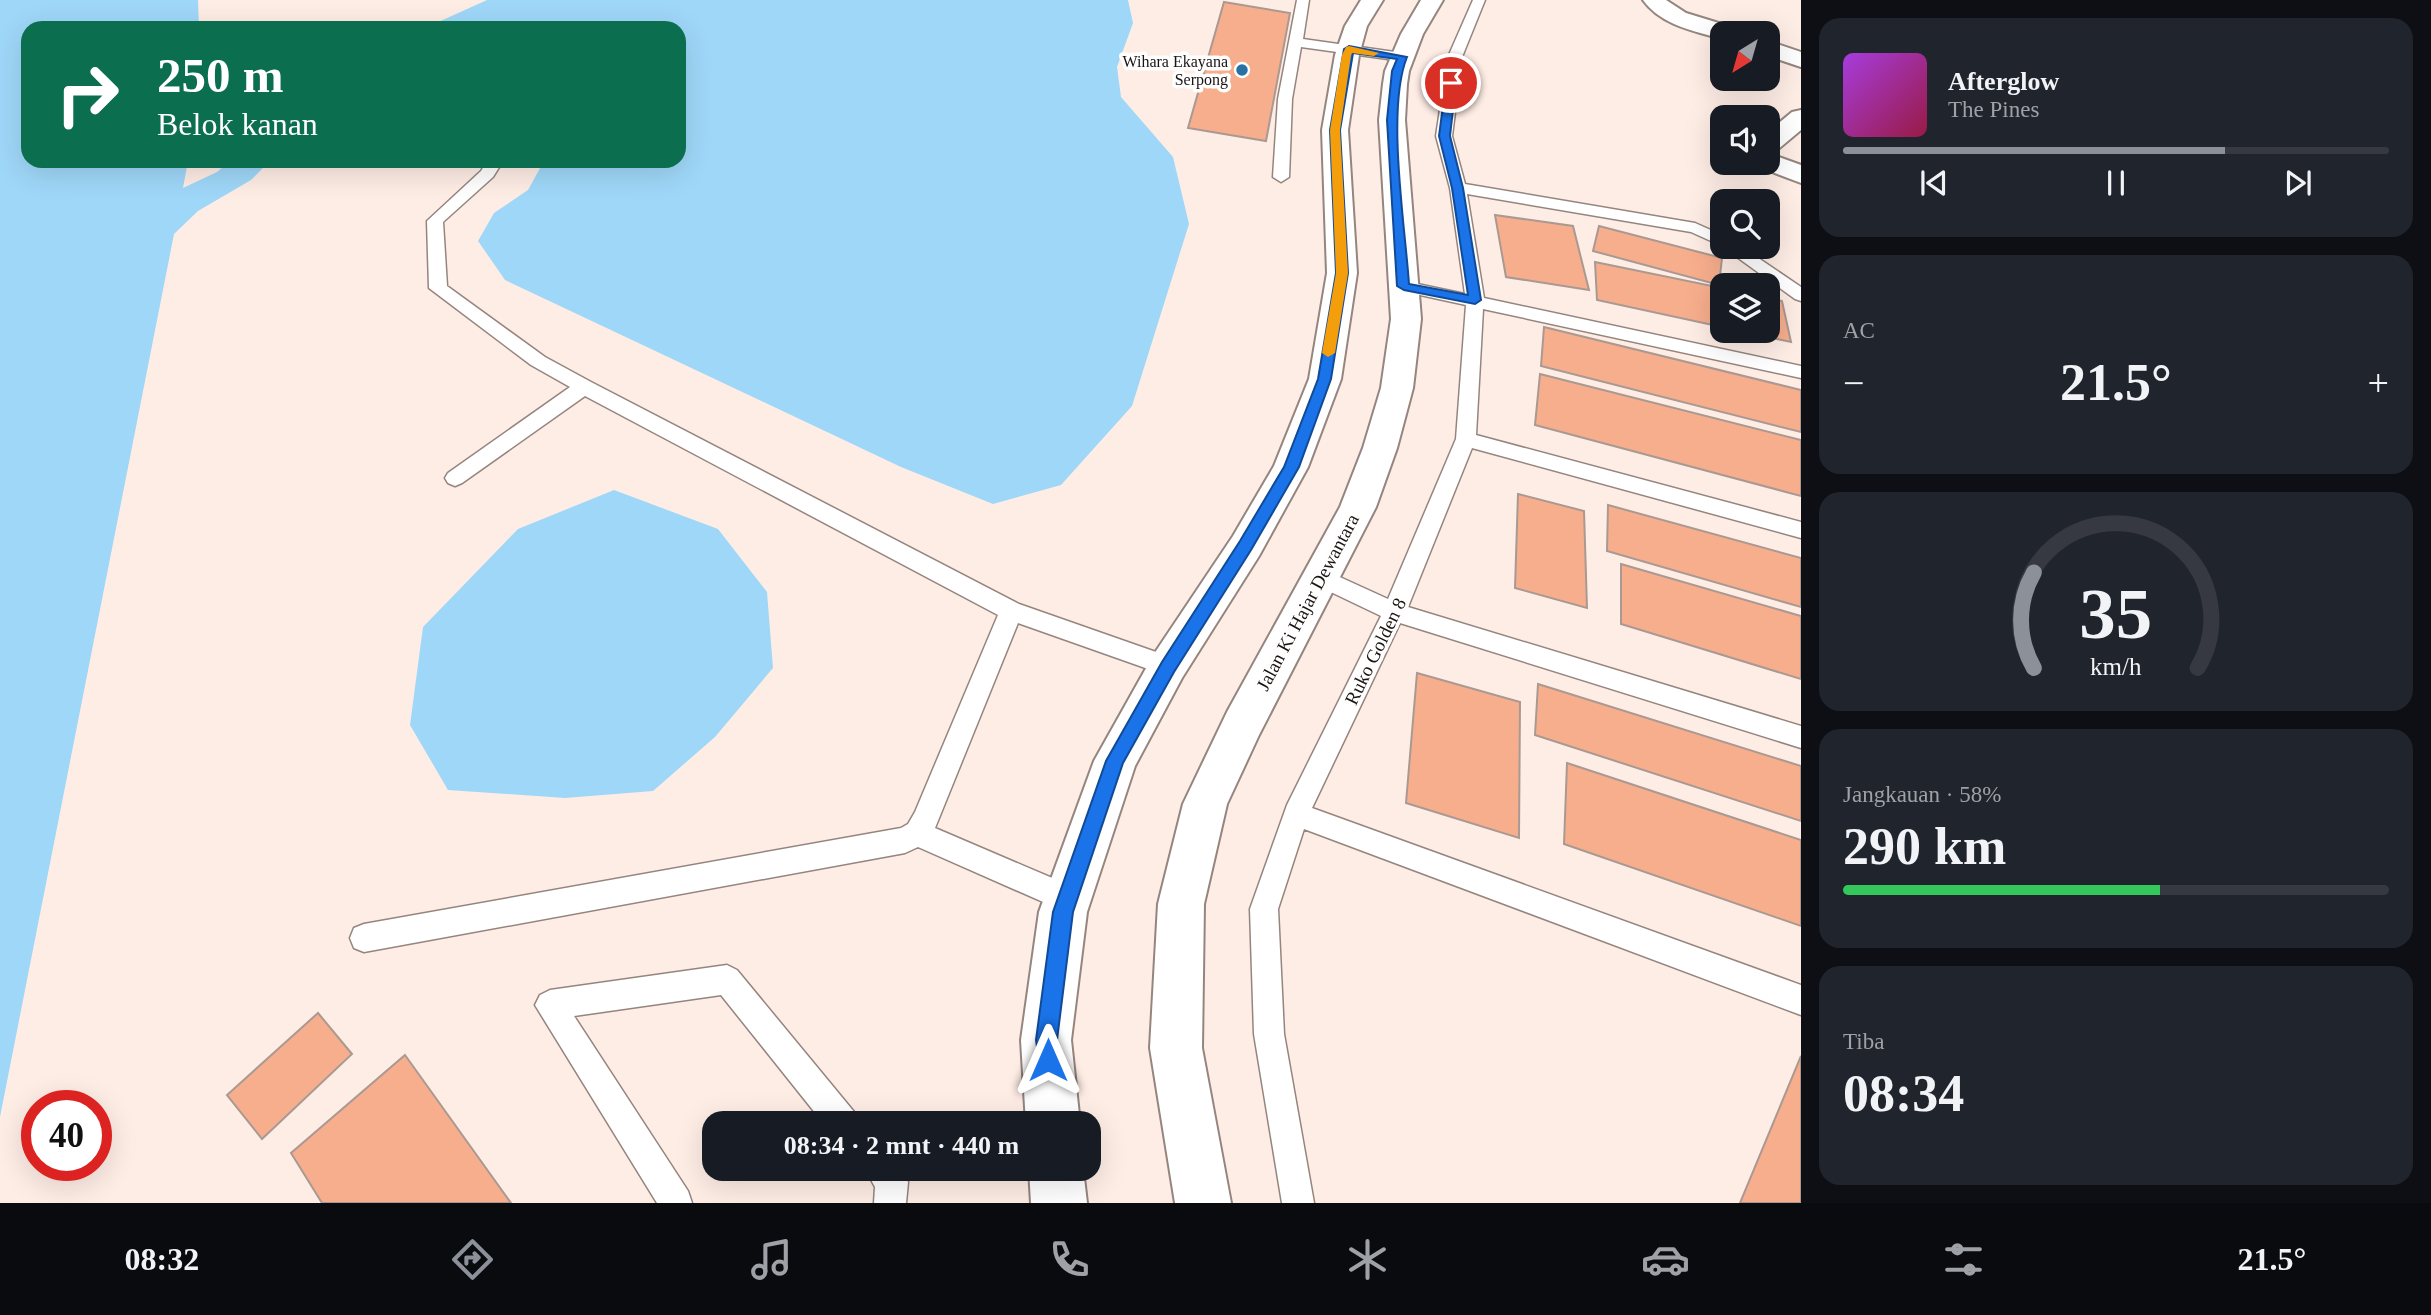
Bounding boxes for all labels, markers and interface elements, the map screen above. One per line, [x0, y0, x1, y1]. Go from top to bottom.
north arrow [1710, 21, 1780, 91]
map controls [1710, 21, 1780, 343]
text: 250 m [157, 48, 284, 103]
icon: right [42, 49, 133, 140]
place label: Wihara Ekayana Serpong [1122, 53, 1228, 89]
pin [1421, 53, 1481, 113]
marker: Wihara Ekayana Serpong [1234, 62, 1250, 78]
icon: arrive [1432, 64, 1470, 102]
text: Afterglow [1948, 67, 2059, 96]
text: The Pines [1948, 97, 2039, 122]
button: sound [1710, 105, 1780, 175]
text: Belok kanan [157, 106, 318, 142]
icon: previous [1915, 164, 1953, 202]
icon: pause [2097, 164, 2135, 202]
icon: next [2279, 164, 2317, 202]
button: search [1710, 189, 1780, 259]
button: layers [1710, 273, 1780, 343]
text: AC [1843, 318, 1875, 343]
text: 21.5° [2060, 354, 2172, 411]
text: − [1843, 362, 1864, 404]
text: + [2368, 362, 2389, 404]
street label: Jalan Ki Hajar Dewantara [1252, 510, 1363, 694]
text: 35 [2080, 573, 2152, 654]
street label: Ruko Golden 8 [1341, 594, 1410, 708]
text: km/h [2090, 652, 2142, 679]
text: Jangkauan · 58% [1843, 782, 2001, 807]
text: 290 km [1843, 818, 2006, 875]
position arrow [1011, 1023, 1085, 1097]
text: Tiba [1843, 1029, 1884, 1054]
text: 08:34 [1843, 1065, 1964, 1122]
speed limit sign: 40 [21, 1090, 112, 1181]
text: 08:34 · 2 mnt · 440 m [784, 1131, 1019, 1160]
icon: directions [448, 1235, 497, 1284]
icon: music [747, 1235, 796, 1284]
icon: phone [1045, 1235, 1094, 1284]
icon: climate [1343, 1235, 1392, 1284]
icon: car [1641, 1235, 1690, 1284]
icon: filters [1939, 1235, 1988, 1284]
text: 08:32 [125, 1241, 199, 1277]
text: 21.5° [2238, 1241, 2306, 1277]

